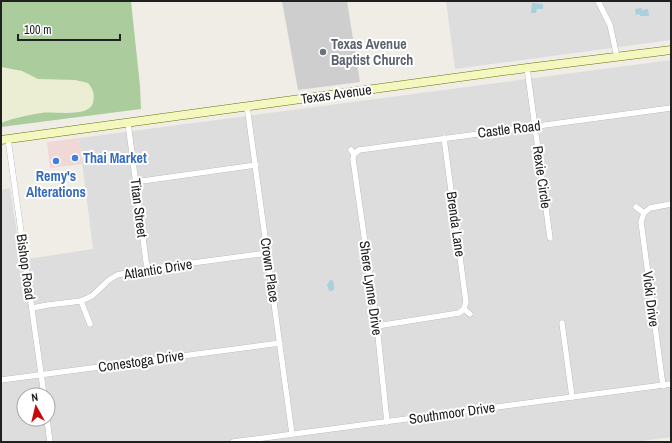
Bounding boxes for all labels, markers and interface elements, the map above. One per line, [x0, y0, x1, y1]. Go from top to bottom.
scale bar [18, 16, 120, 42]
text: 100 m [24, 22, 51, 38]
place label: Texas Avenue Baptist Church [331, 35, 413, 69]
marker: Texas Avenue Baptist Church [318, 47, 328, 57]
street label: Texas Avenue [299, 80, 373, 108]
street label: Castle Road [477, 116, 541, 142]
street label: Rexie Circle [529, 144, 555, 210]
place label: Thai Market [83, 149, 147, 167]
marker: Thai Market [70, 153, 80, 163]
marker: Remy's Alterations [51, 156, 61, 166]
place label: Remy's Alterations [26, 167, 86, 201]
street label: Titan Street [126, 177, 152, 239]
street label: Brenda Lane [443, 190, 469, 258]
street label: Bishop Road [12, 233, 40, 301]
street label: Crown Place [257, 237, 283, 303]
street label: Shere Lynne Drive [355, 240, 387, 336]
street label: Atlantic Drive [122, 255, 193, 283]
street label: Vicki Drive [639, 270, 663, 328]
street label: Conestoga Drive [97, 346, 185, 376]
north arrow [16, 387, 56, 427]
text: N [30, 390, 39, 404]
street label: Southmoor Drive [408, 398, 496, 428]

